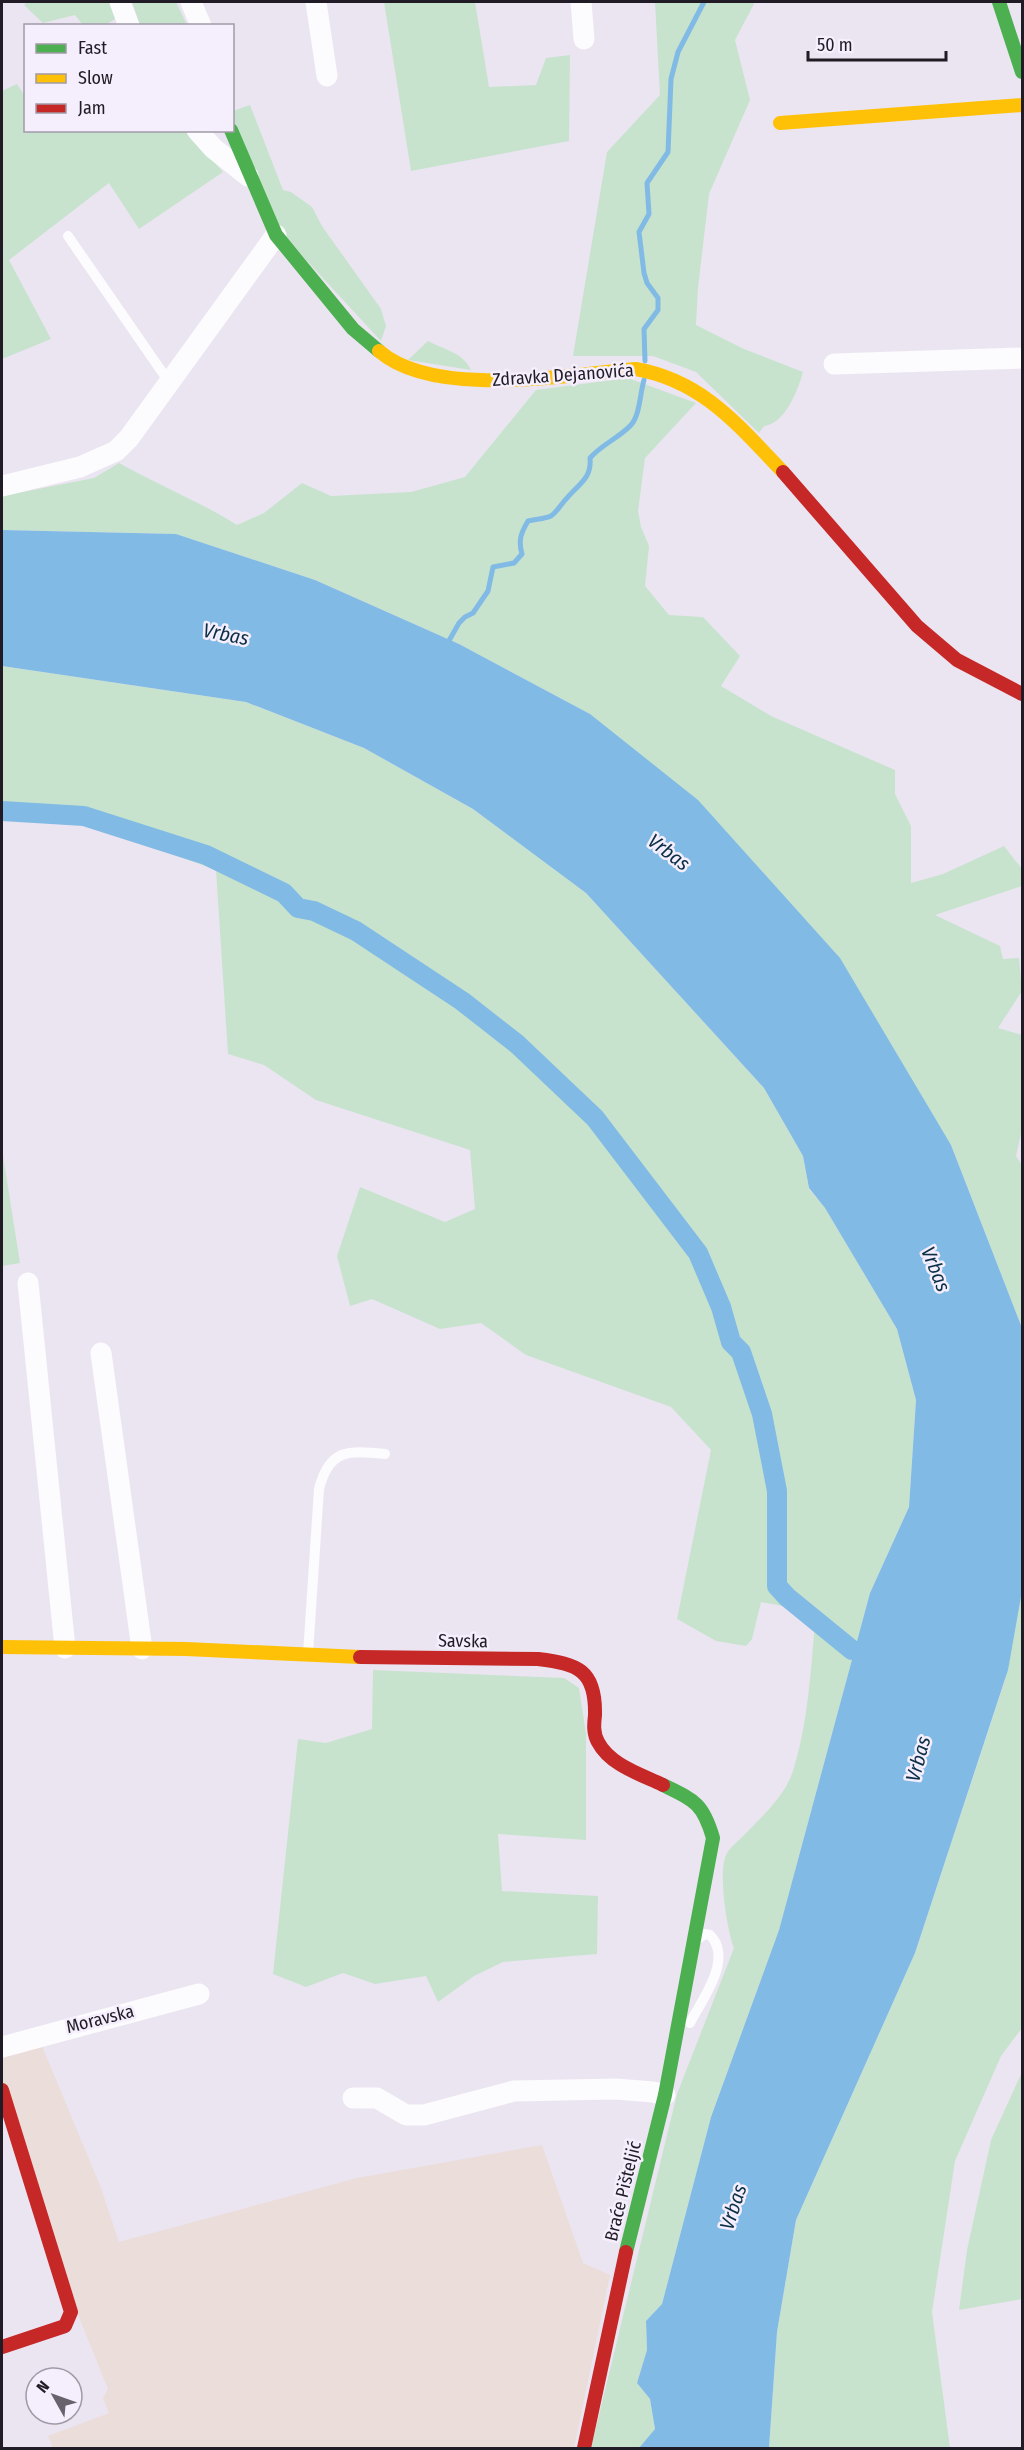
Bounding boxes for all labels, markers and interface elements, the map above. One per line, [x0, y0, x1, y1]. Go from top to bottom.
legend [24, 24, 234, 132]
scale bar [808, 24, 946, 62]
text: 50 m [817, 34, 853, 56]
text: Fast [78, 37, 107, 59]
text: Slow [78, 67, 113, 89]
text: Jam [78, 97, 106, 119]
street label: Zdravka Dejanovića [492, 359, 635, 391]
water label: Vrbas [201, 618, 251, 650]
water label: Vrbas [643, 829, 695, 876]
water label: Vrbas [916, 1243, 956, 1295]
street label: Savska [438, 1630, 488, 1652]
water label: Vrbas [900, 1733, 936, 1784]
street label: Moravska [64, 2000, 136, 2038]
street label: Braće Pišteljić [600, 2138, 646, 2243]
water label: Vrbas [714, 2181, 752, 2233]
north arrow [24, 2366, 84, 2426]
text: N [33, 2377, 53, 2396]

